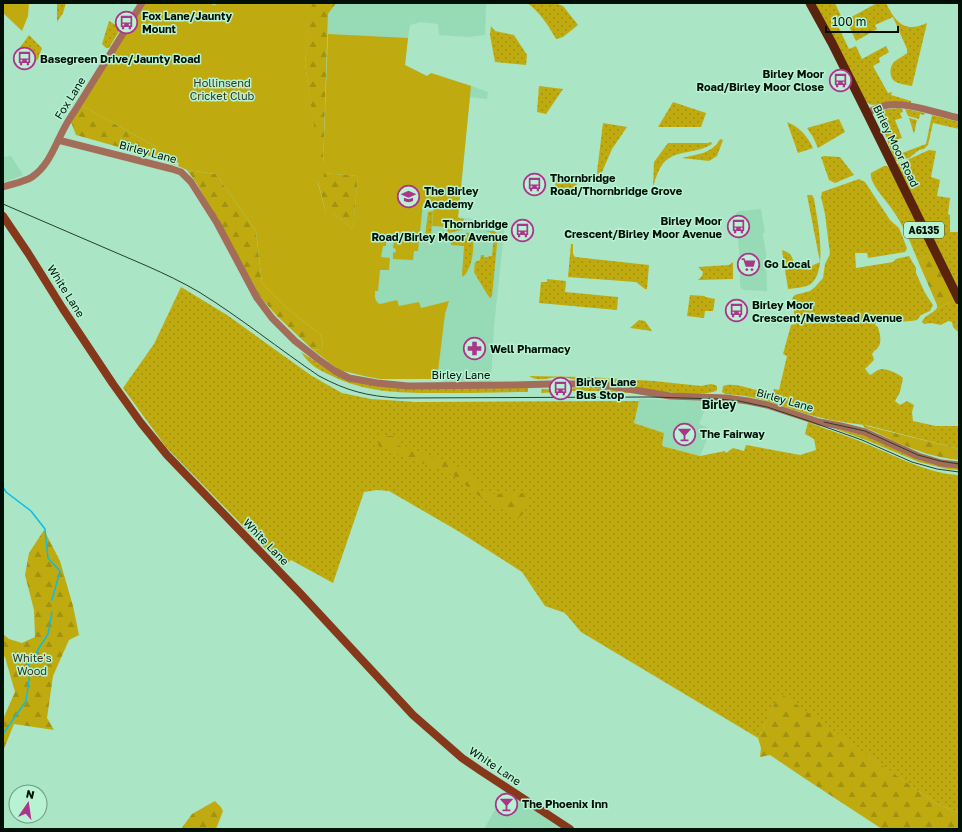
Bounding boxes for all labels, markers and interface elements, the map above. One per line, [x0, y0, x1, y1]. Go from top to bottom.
scale bar [826, 8, 898, 34]
bus stop icon: Fox Lane/Jaunty Mount [114, 9, 140, 35]
place label: Fox Lane/Jaunty Mount [142, 9, 232, 35]
text: 100 m [832, 14, 866, 29]
bus stop icon: Basegreen Drive/Jaunty Road [12, 46, 38, 72]
place label: Basegreen Drive/Jaunty Road [40, 52, 201, 65]
place label: Birley Moor Road/Birley Moor Close [696, 67, 825, 93]
bus stop icon: Birley Moor Road/Birley Moor Close [827, 67, 853, 93]
street label: Fox Lane [52, 74, 88, 121]
park label: Hollinsend Cricket Club [190, 76, 255, 102]
street label: Birley Moor Road [871, 103, 922, 189]
street label: Birley Lane [118, 138, 178, 165]
bus stop icon: Thornbridge Road/Thornbridge Grove [521, 171, 547, 197]
place label: Thornbridge Road/Thornbridge Grove [550, 171, 683, 197]
school or university icon: The Birley Academy [395, 184, 421, 210]
place label: The Birley Academy [424, 184, 479, 210]
place label: Birley Moor Crescent/Birley Moor Avenue [564, 214, 723, 240]
bus stop icon: Birley Moor Crescent/Birley Moor Avenue [725, 214, 751, 240]
place label: Thornbridge Road/Birley Moor Avenue [371, 217, 509, 243]
bus stop icon: Thornbridge Road/Birley Moor Avenue [510, 217, 536, 243]
road number: A6135 [904, 222, 944, 238]
supermarket icon: Go Local [736, 251, 762, 277]
place label: Go Local [764, 257, 811, 270]
street label: White Lane [45, 262, 88, 319]
bus stop icon: Birley Moor Crescent/Newstead Avenue [724, 298, 750, 324]
place label: Birley Moor Crescent/Newstead Avenue [752, 298, 903, 324]
pharmacy icon: Well Pharmacy [462, 336, 488, 362]
place label: Well Pharmacy [490, 342, 571, 355]
street label: Birley Lane [432, 368, 490, 381]
bus stop icon: Birley Lane Bus Stop [547, 375, 573, 401]
place label: Birley Lane Bus Stop [576, 375, 637, 401]
street label: Birley Lane [755, 385, 815, 414]
district label: Birley [702, 397, 737, 412]
bar icon: The Fairway [671, 421, 697, 447]
place label: The Fairway [700, 427, 765, 440]
street label: White Lane [241, 516, 292, 568]
park label: White's Wood [12, 651, 52, 677]
street label: White Lane [467, 744, 524, 788]
north arrow [8, 784, 48, 824]
text: N [25, 786, 36, 801]
bar icon: The Phoenix Inn [494, 791, 520, 817]
place label: The Phoenix Inn [522, 797, 608, 810]

